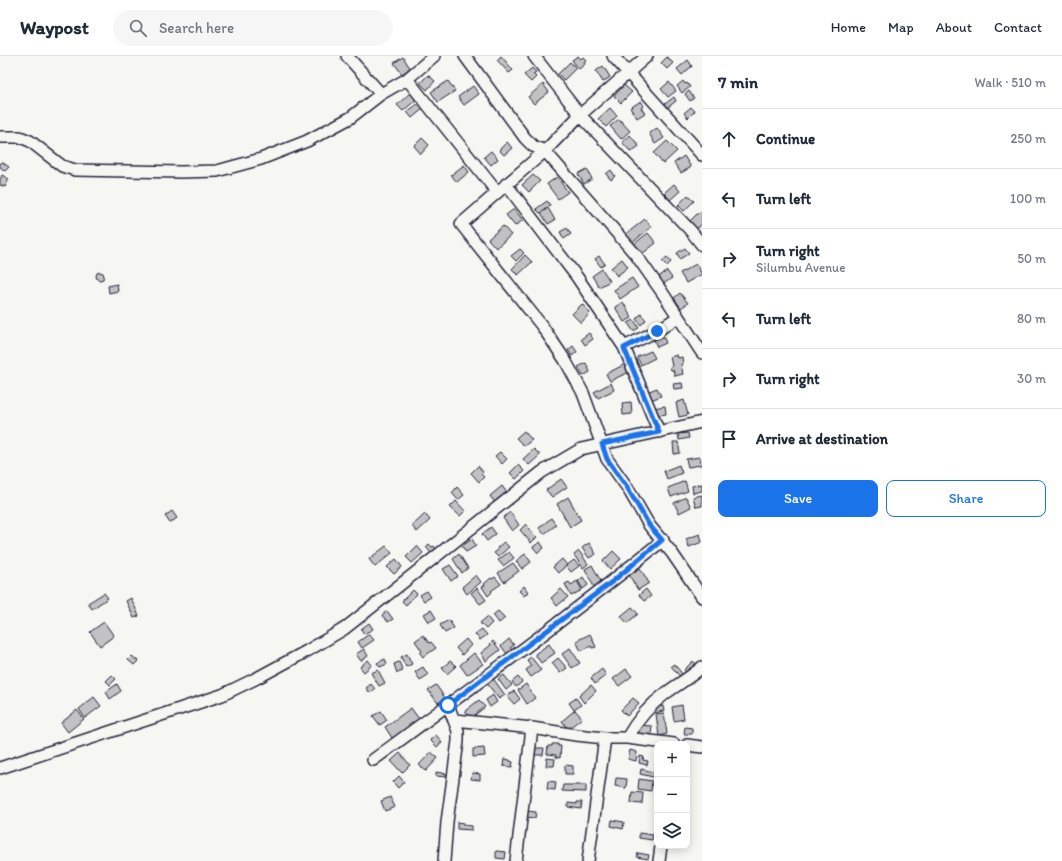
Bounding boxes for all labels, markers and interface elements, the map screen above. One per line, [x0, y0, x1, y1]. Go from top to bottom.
search box [113, 10, 393, 46]
text: Waypost [20, 16, 89, 39]
icon: search [127, 17, 149, 39]
text: Search here [159, 19, 234, 37]
text: Home [831, 19, 866, 36]
text: Map [888, 19, 914, 36]
text: About [936, 19, 972, 36]
text: Contact [994, 19, 1042, 36]
text: 7 min [718, 72, 758, 92]
text: Walk · 510 m [975, 75, 1046, 90]
icon: ahead [718, 128, 740, 150]
text: Continue [756, 130, 815, 148]
text: 250 m [1010, 131, 1046, 146]
icon: left [718, 188, 740, 210]
text: Turn left [756, 190, 811, 208]
text: 100 m [1010, 191, 1046, 206]
text: Turn right [756, 242, 820, 260]
icon: right [718, 248, 740, 270]
text: 50 m [1017, 251, 1046, 266]
text: Silumbu Avenue [756, 260, 845, 275]
icon: left [718, 308, 740, 330]
text: Turn left [756, 310, 811, 328]
text: 80 m [1017, 311, 1046, 326]
route end [648, 322, 666, 340]
icon: right [718, 368, 740, 390]
text: Turn right [756, 370, 820, 388]
text: 30 m [1017, 371, 1046, 386]
icon: arrive [718, 428, 740, 450]
text: Arrive at destination [756, 430, 888, 448]
button: Save [718, 480, 878, 517]
button: Share [886, 480, 1046, 517]
route start [439, 696, 457, 714]
map controls [654, 741, 690, 849]
button: + [654, 741, 690, 777]
button: − [654, 777, 690, 813]
button: layers [654, 813, 690, 849]

